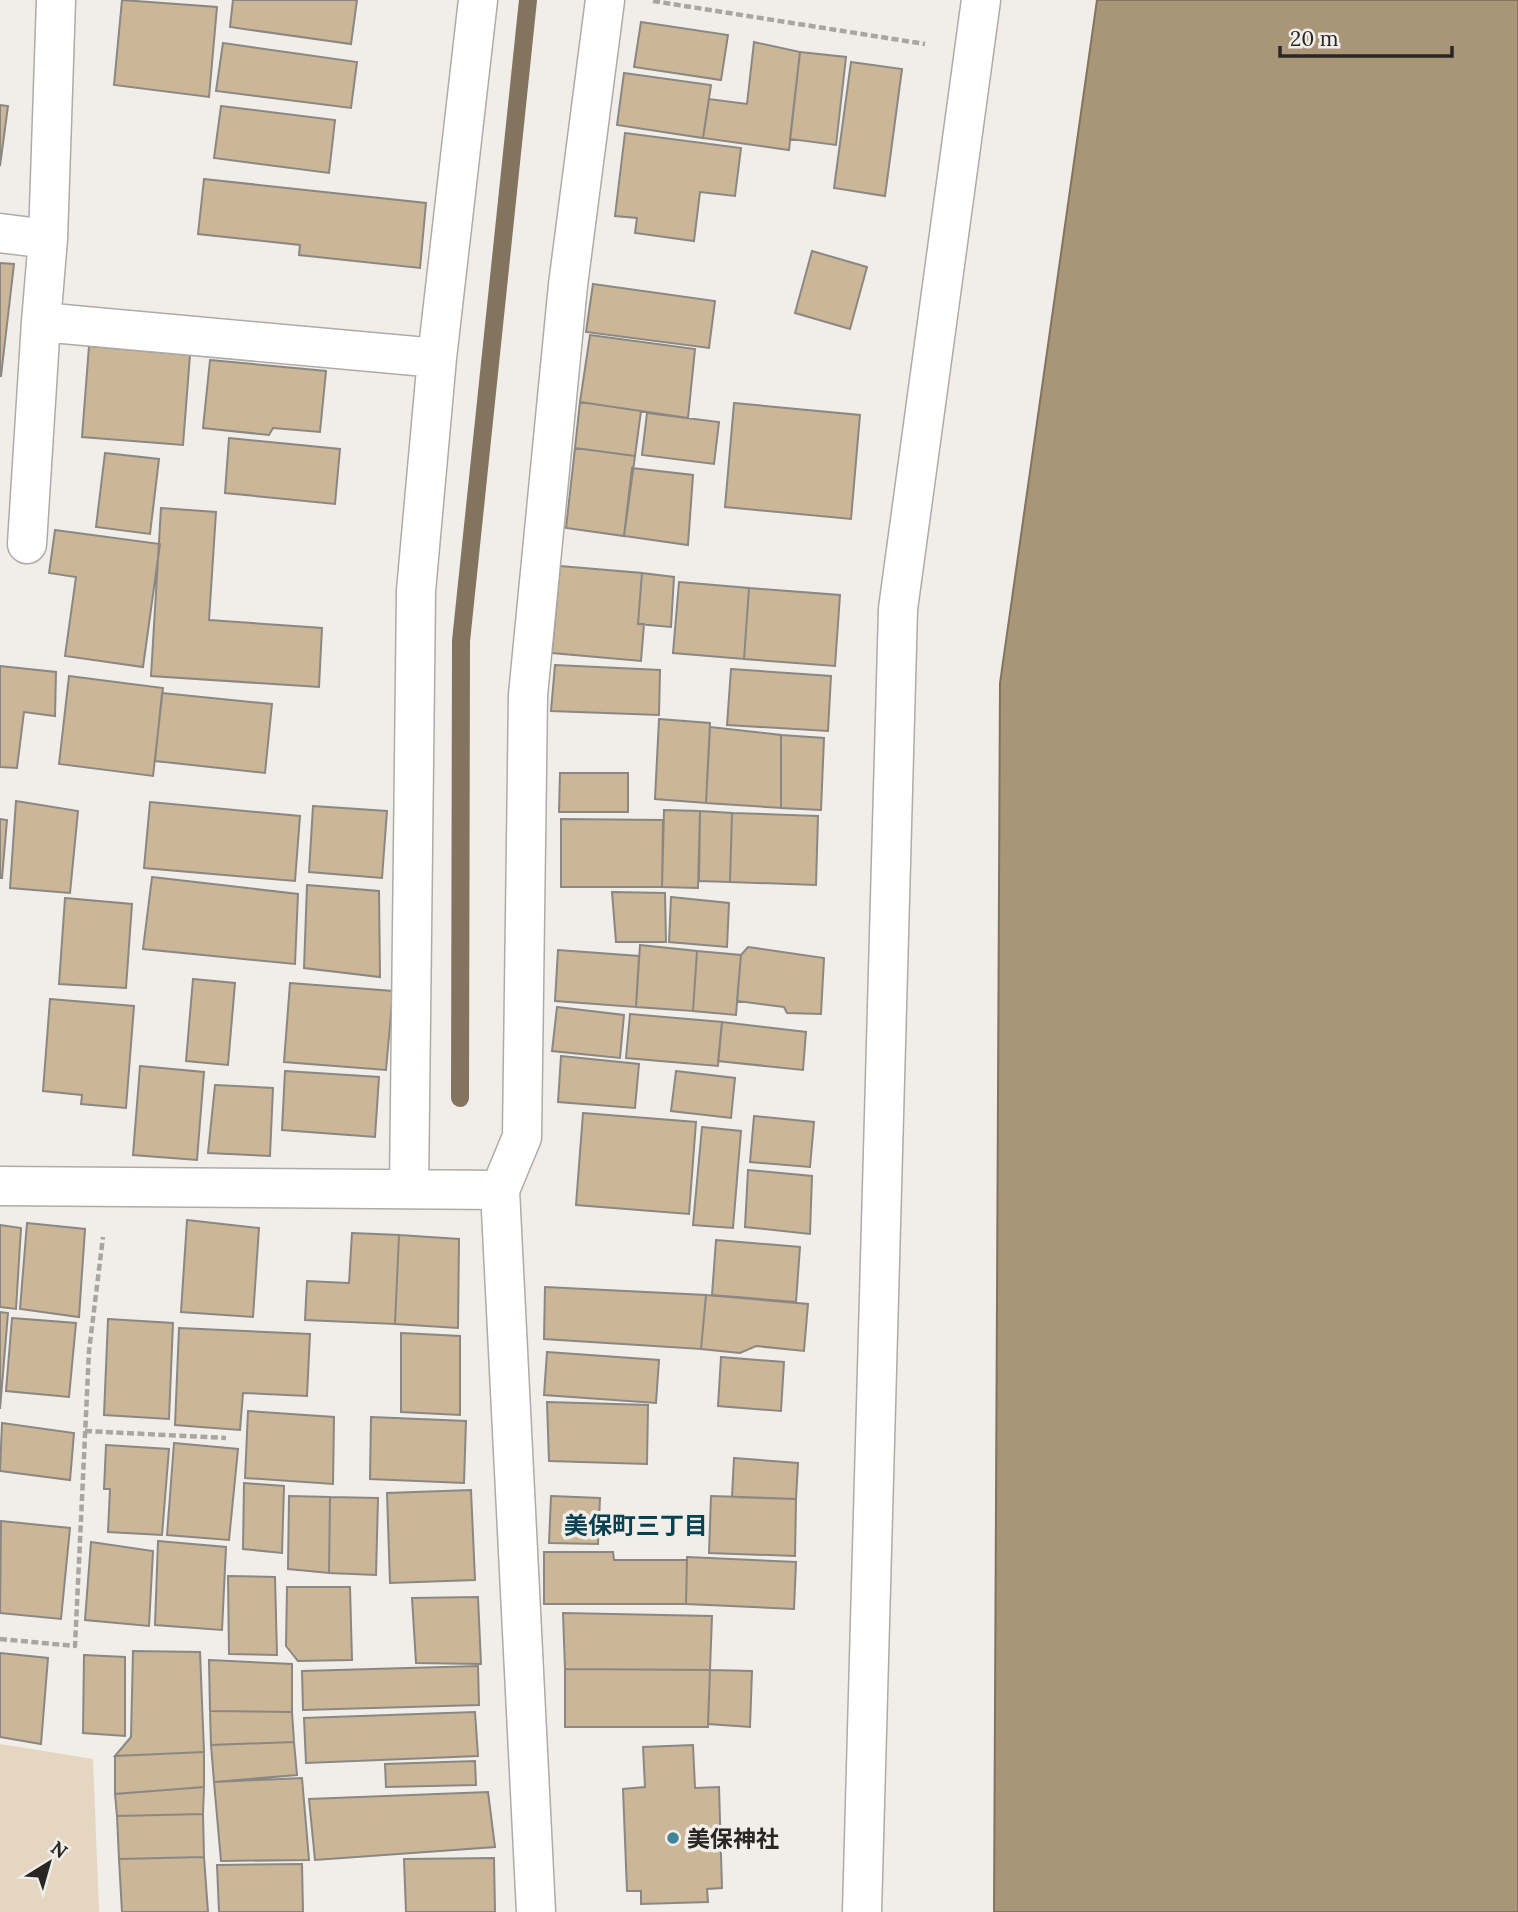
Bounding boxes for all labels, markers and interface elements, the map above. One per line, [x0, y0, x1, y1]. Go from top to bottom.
scale bar [1280, 14, 1452, 58]
text: 20 m [1290, 25, 1339, 52]
district label: 美保町三丁目 [564, 1510, 708, 1541]
place label: 美保神社 [687, 1824, 779, 1853]
north arrow [14, 1828, 84, 1898]
marker: 美保神社 [665, 1830, 681, 1846]
text: N [46, 1835, 73, 1864]

